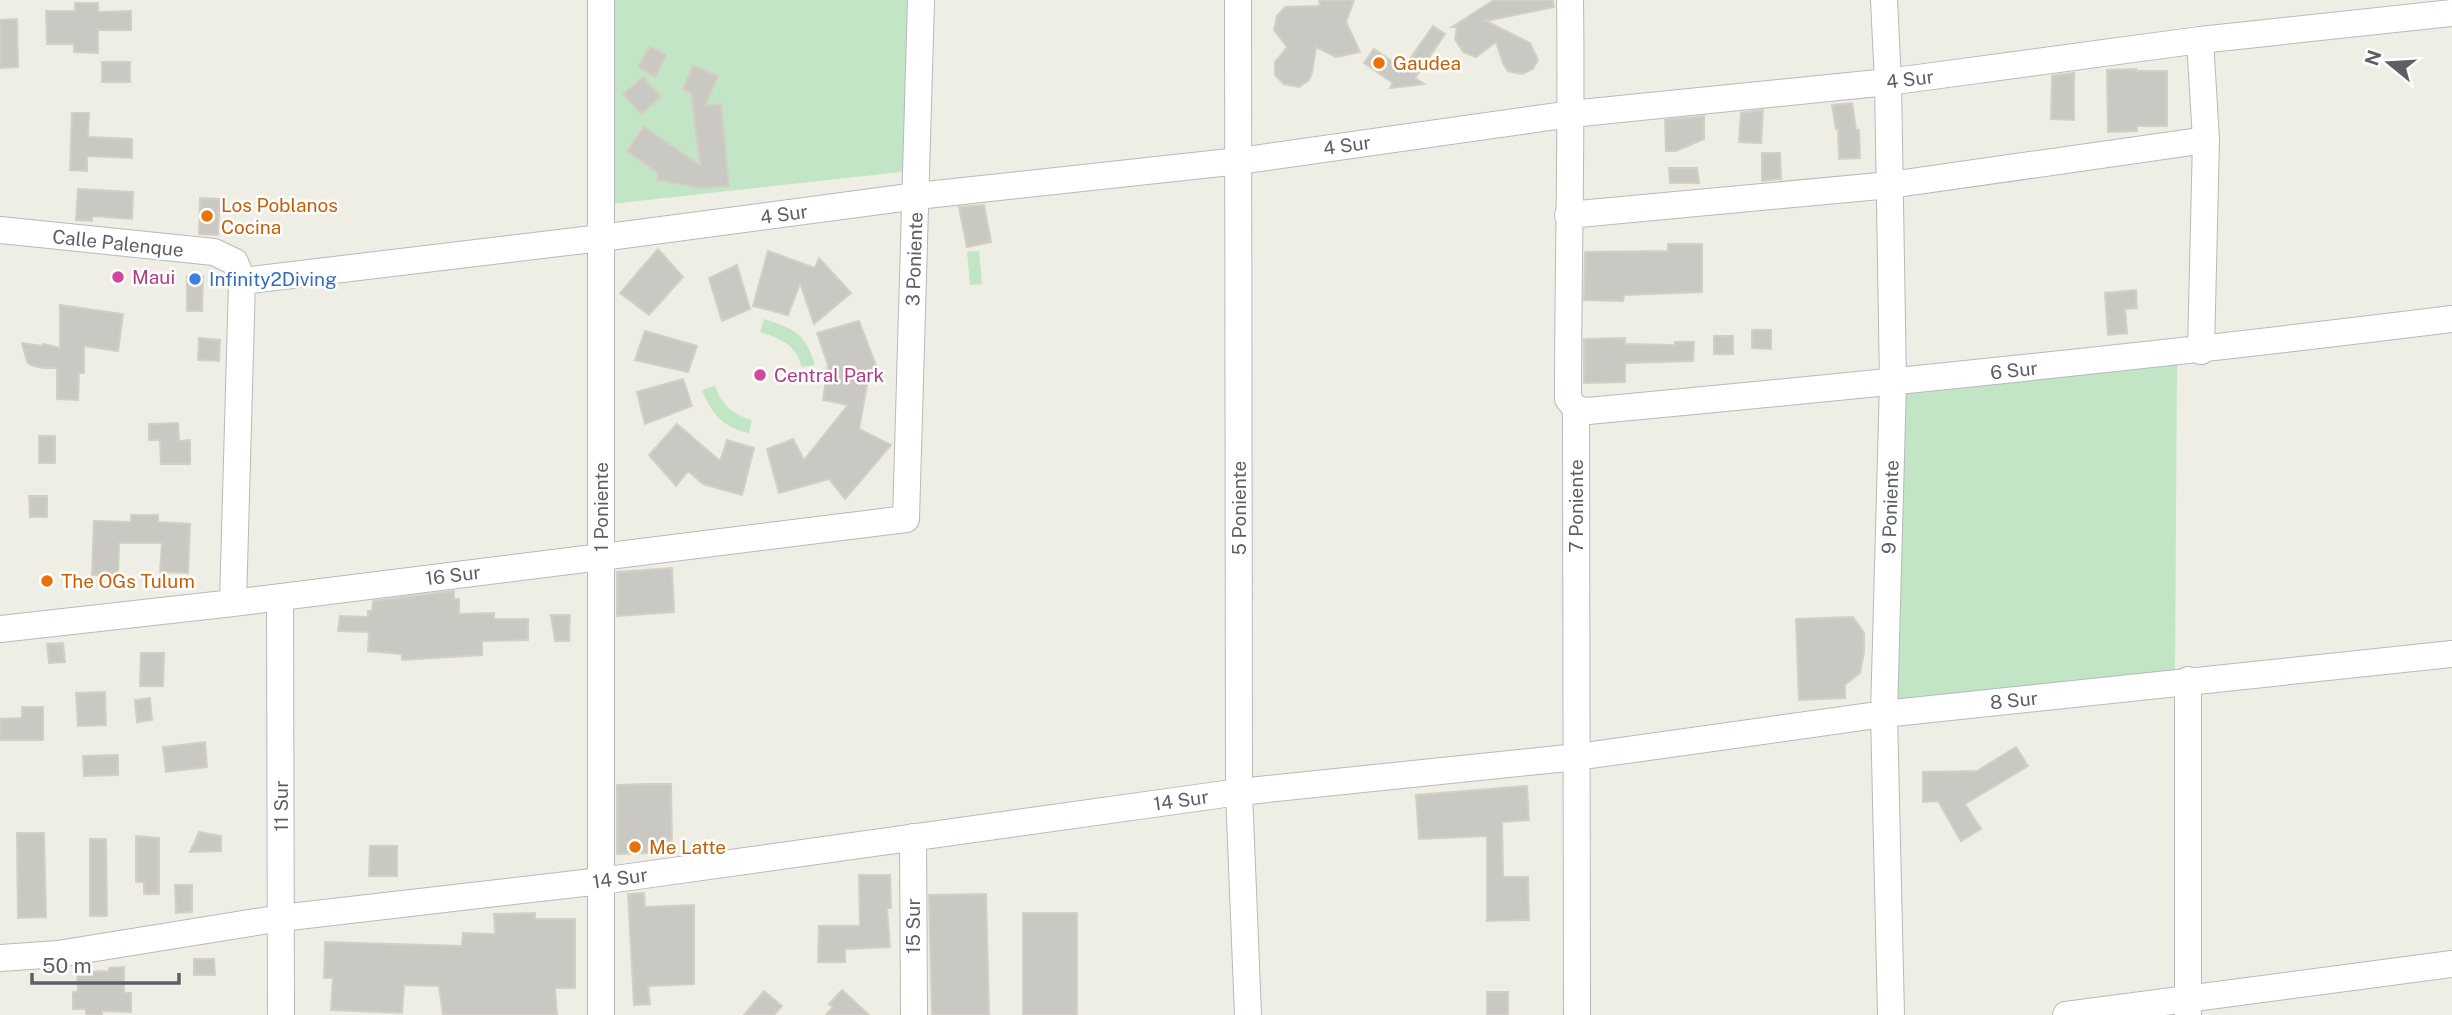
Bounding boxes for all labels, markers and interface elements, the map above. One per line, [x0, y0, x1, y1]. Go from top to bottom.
north arrow [2354, 28, 2424, 98]
text: N [2360, 47, 2386, 68]
place label: Gaudea [1393, 52, 1461, 74]
marker: Gaudea [1371, 55, 1387, 71]
street label: 4 Sur [1885, 65, 1935, 93]
street label: 4 Sur [1322, 131, 1372, 159]
place label: Los Poblanos Cocina [221, 194, 338, 238]
street label: 4 Sur [759, 200, 809, 228]
marker: Los Poblanos Cocina [199, 208, 215, 224]
street label: 3 Poniente [901, 212, 927, 306]
street label: Calle Palenque [51, 225, 185, 261]
place label: Maui [132, 266, 175, 288]
place label: Infinity2Diving [209, 268, 337, 290]
marker: Maui [110, 269, 126, 285]
marker: Infinity2Diving [187, 271, 203, 287]
street label: 6 Sur [1989, 357, 2039, 383]
place label: Central Park [774, 364, 885, 386]
marker: Central Park [752, 367, 768, 383]
street label: 7 Poniente [1565, 459, 1587, 553]
street label: 9 Poniente [1877, 460, 1903, 554]
street label: 5 Poniente [1228, 461, 1250, 555]
street label: 1 Poniente [590, 462, 612, 552]
street label: 16 Sur [424, 561, 482, 589]
place label: The OGs Tulum [61, 570, 195, 592]
marker: The OGs Tulum [39, 573, 55, 589]
street label: 8 Sur [1989, 687, 2039, 713]
street label: 11 Sur [270, 780, 292, 832]
street label: 14 Sur [1152, 785, 1210, 815]
place label: Me Latte [649, 836, 726, 858]
marker: Me Latte [627, 839, 643, 855]
street label: 14 Sur [591, 863, 649, 893]
street label: 15 Sur [902, 898, 924, 954]
scale bar [32, 942, 178, 986]
text: 50 m [42, 953, 92, 978]

